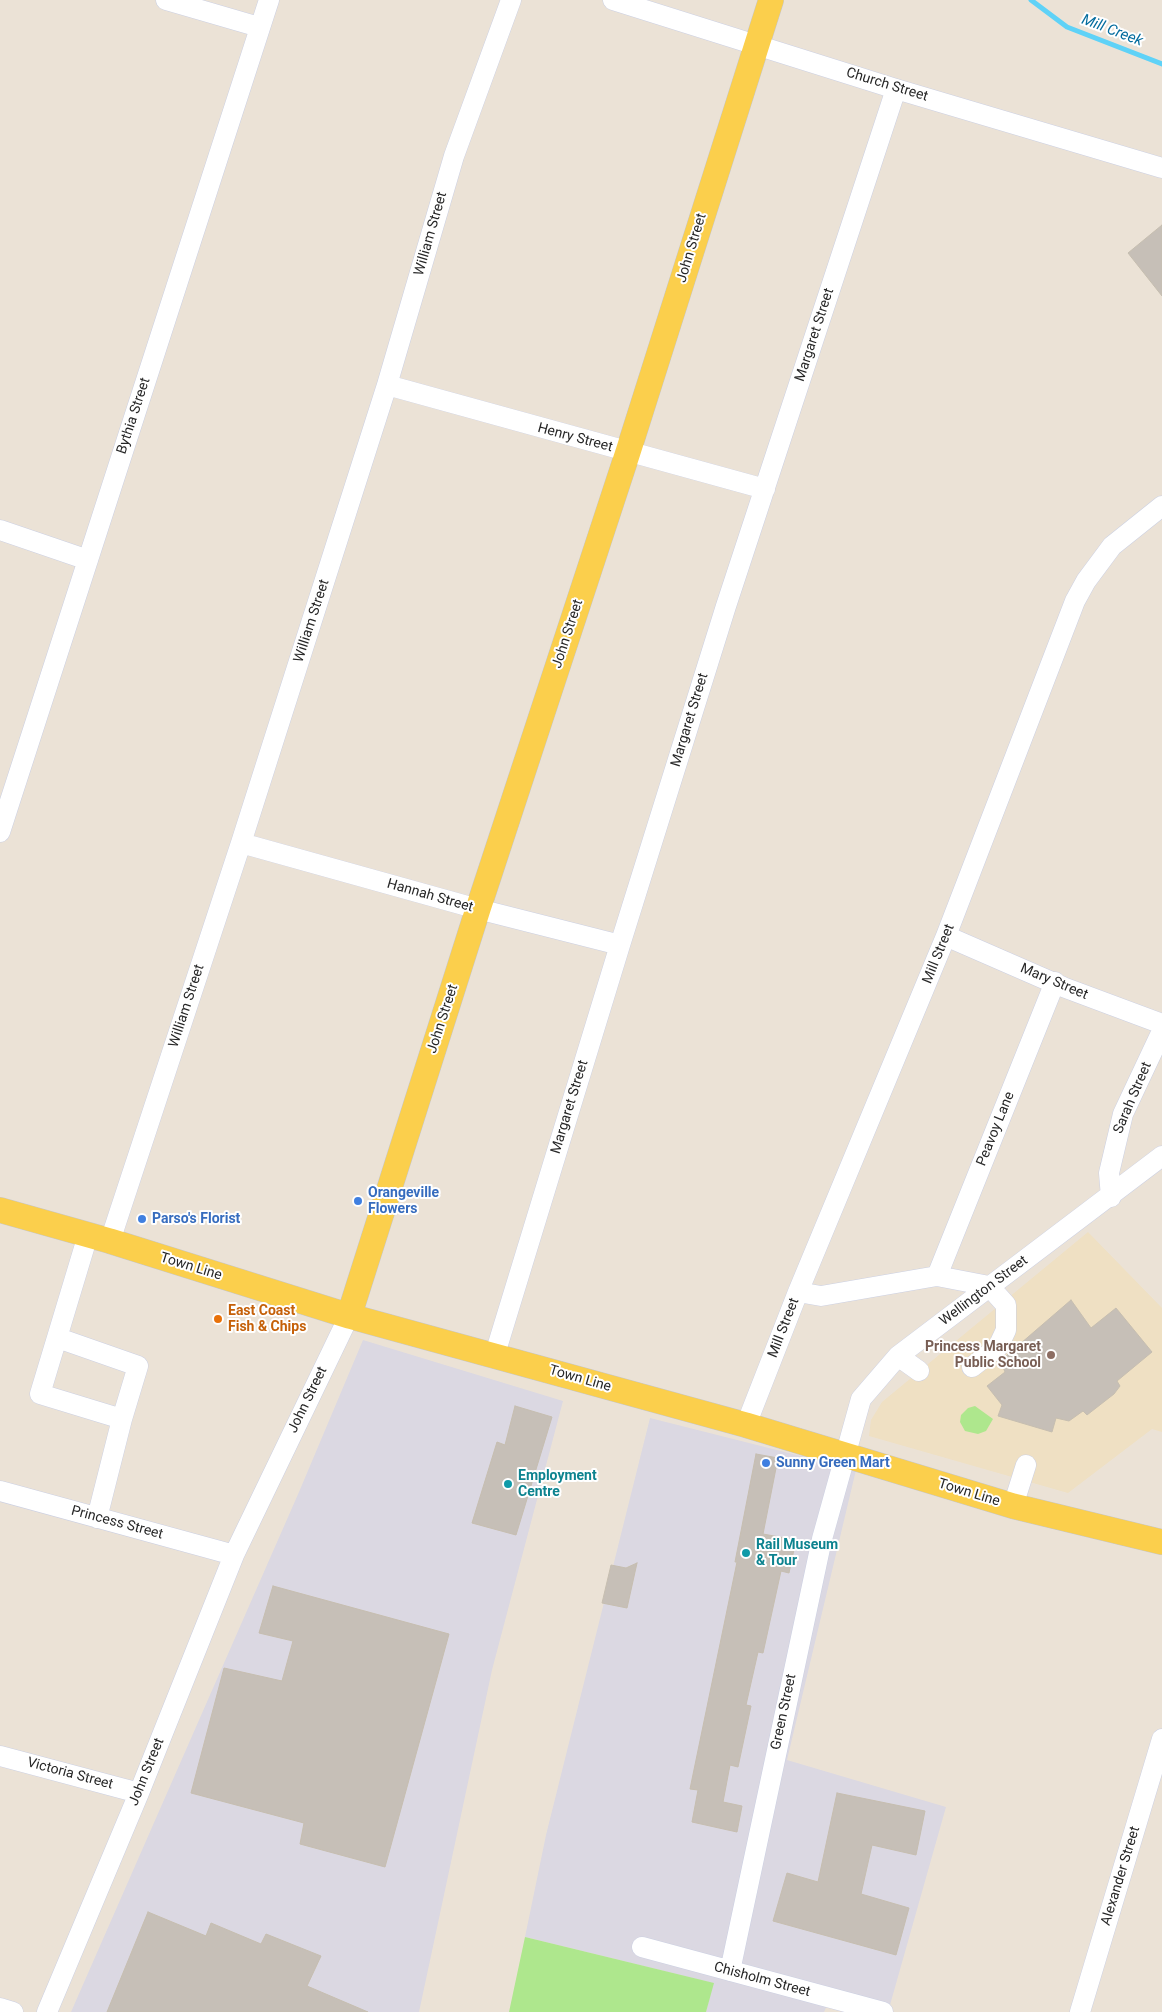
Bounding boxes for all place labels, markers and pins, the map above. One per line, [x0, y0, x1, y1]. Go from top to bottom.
place label: Orangeville Flowers [368, 1185, 439, 1218]
marker: Orangeville Flowers [352, 1195, 364, 1207]
place label: Parso's Florist [152, 1211, 240, 1227]
marker: Parso's Florist [136, 1213, 148, 1225]
place label: East Coast Fish & Chips [228, 1303, 306, 1335]
marker: East Coast Fish & Chips [212, 1313, 224, 1325]
place label: Princess Margaret Public School [925, 1339, 1041, 1371]
marker: Princess Margaret Public School [1045, 1349, 1057, 1361]
place label: Sunny Green Mart [776, 1455, 890, 1471]
marker: Sunny Green Mart [760, 1457, 772, 1469]
place label: Employment Centre [518, 1468, 597, 1500]
marker: Employment Centre [502, 1478, 514, 1490]
place label: Rail Museum & Tour [756, 1537, 838, 1570]
marker: Rail Museum & Tour [740, 1547, 752, 1559]

